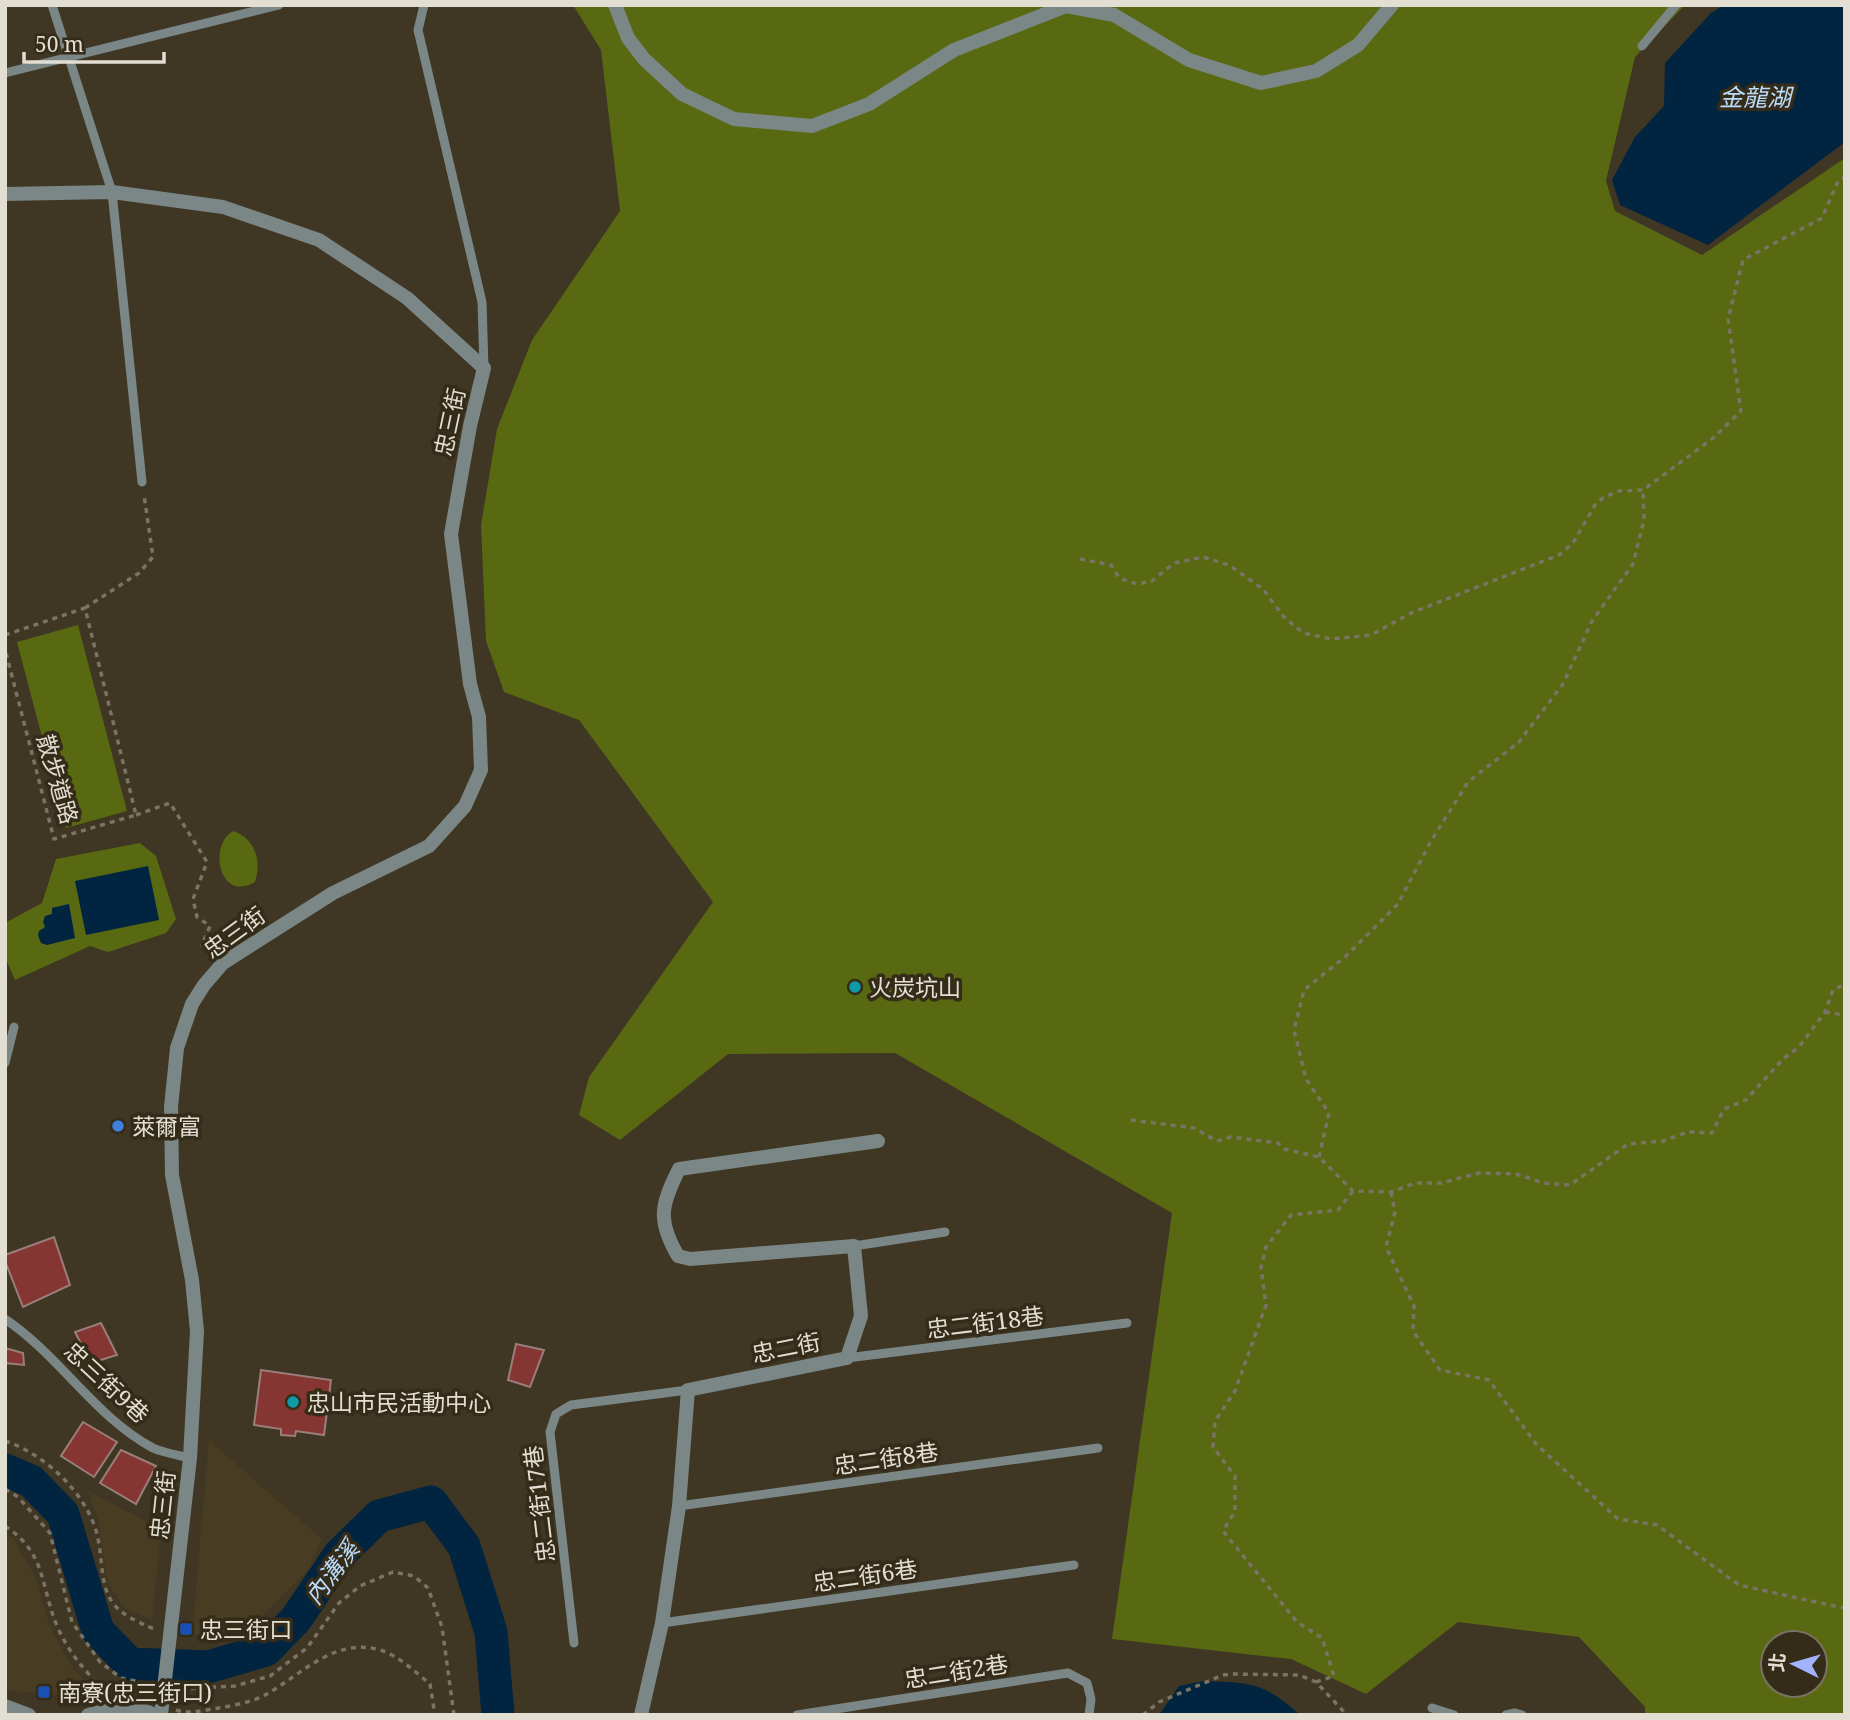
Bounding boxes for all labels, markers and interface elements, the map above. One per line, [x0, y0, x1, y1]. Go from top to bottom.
scale bar [24, 21, 164, 65]
text: 50 m [35, 30, 84, 58]
water label: 金龍湖 [1719, 80, 1795, 113]
street label: 忠三街 [426, 385, 472, 459]
street label: 散步道路 [30, 730, 86, 828]
street label: 忠三街 [197, 899, 271, 965]
place label: 火炭坑山 [869, 971, 961, 1003]
marker: 火炭坑山 [847, 979, 863, 995]
place label: 萊爾富 [132, 1110, 201, 1142]
marker: 萊爾富 [110, 1118, 126, 1134]
street label: 忠二街18巷 [925, 1299, 1045, 1345]
street label: 忠二街 [749, 1325, 823, 1369]
street label: 忠三街9巷 [58, 1335, 156, 1429]
place label: 忠山市民活動中心 [307, 1386, 491, 1418]
marker: 忠山市民活動中心 [285, 1394, 301, 1410]
street label: 忠二街8巷 [832, 1435, 940, 1481]
street label: 忠二街17巷 [516, 1444, 562, 1564]
street label: 忠三街 [142, 1469, 182, 1541]
water label: 內溝溪 [296, 1531, 368, 1611]
street label: 忠二街6巷 [811, 1552, 919, 1598]
place label: 忠三街口 [200, 1613, 292, 1645]
marker: 忠三街口 [178, 1621, 194, 1637]
north arrow [1759, 1629, 1829, 1699]
street label: 忠二街2巷 [902, 1647, 1010, 1695]
text: 北 [1763, 1652, 1791, 1673]
place label: 南寮(忠三街口) [58, 1676, 212, 1708]
marker: 南寮(忠三街口) [36, 1684, 52, 1700]

